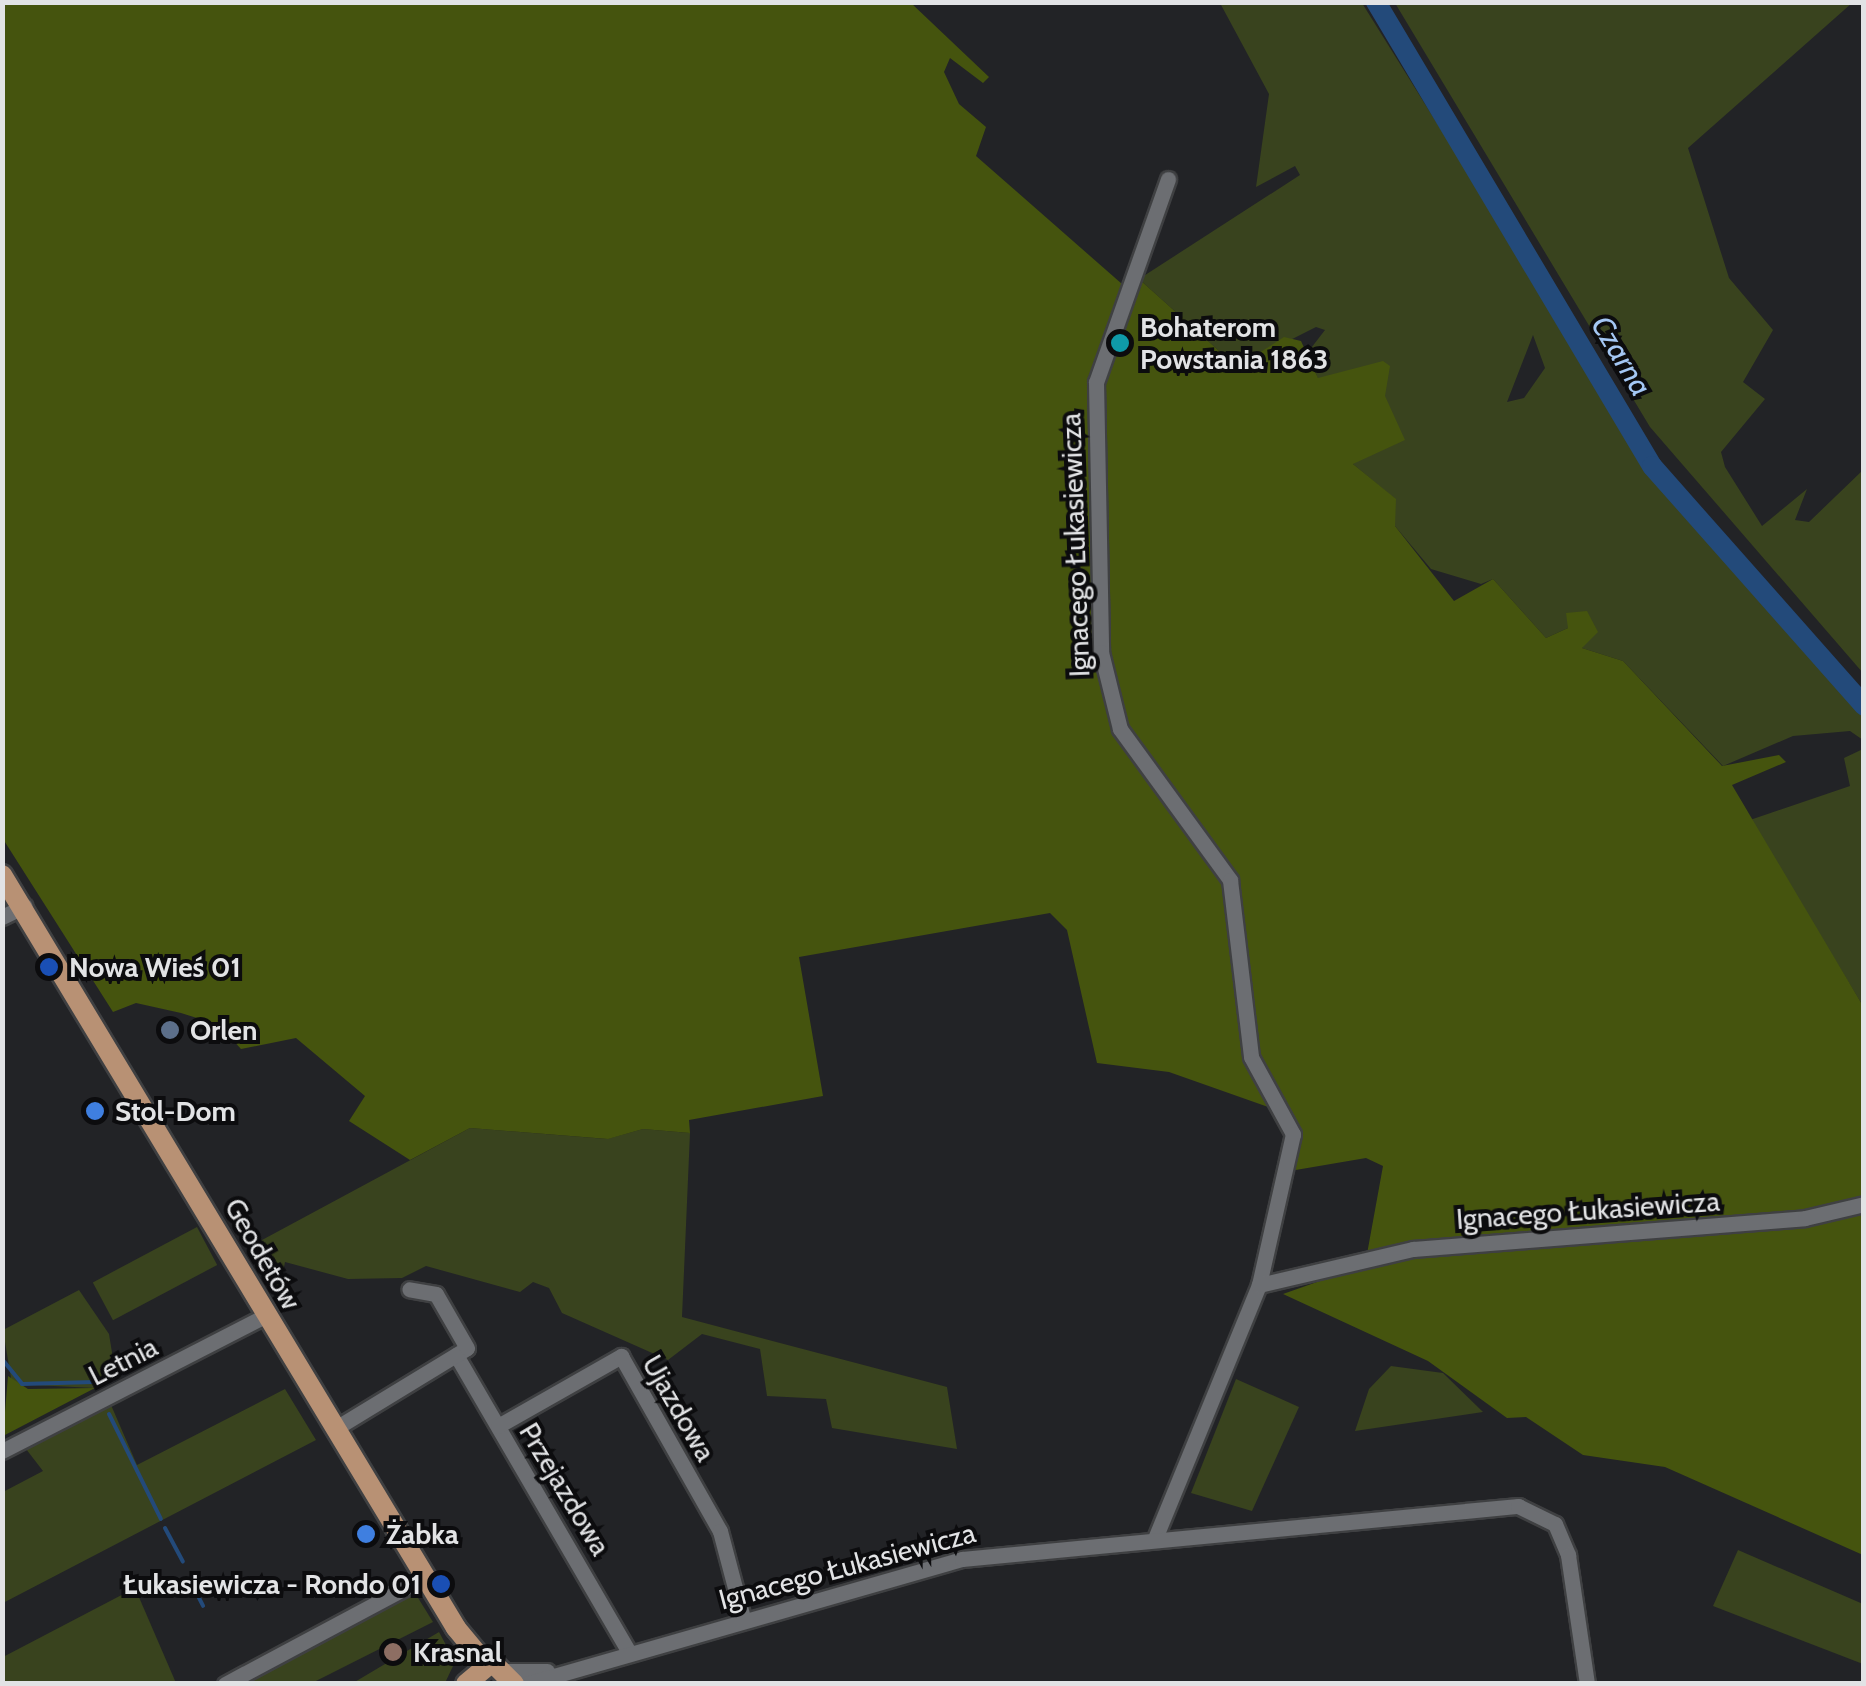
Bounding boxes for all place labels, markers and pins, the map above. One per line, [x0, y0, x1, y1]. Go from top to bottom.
place label: Bohaterom Powstania 1863 [1140, 310, 1328, 376]
marker: Bohaterom Powstania 1863 [1109, 332, 1131, 354]
place label: Nowa Wieś 01 [69, 950, 241, 984]
marker: Nowa Wieś 01 [38, 956, 60, 978]
place label: Orlen [190, 1013, 257, 1047]
marker: Orlen [159, 1019, 181, 1041]
place label: Stol-Dom [115, 1094, 236, 1128]
marker: Stol-Dom [84, 1100, 106, 1122]
place label: Żabka [386, 1517, 459, 1551]
marker: Żabka [355, 1523, 377, 1545]
place label: Łukasiewicza - Rondo 01 [123, 1567, 421, 1601]
marker: Łukasiewicza - Rondo 01 [430, 1573, 452, 1595]
place label: Krasnal [413, 1635, 502, 1669]
marker: Krasnal [382, 1641, 404, 1663]

